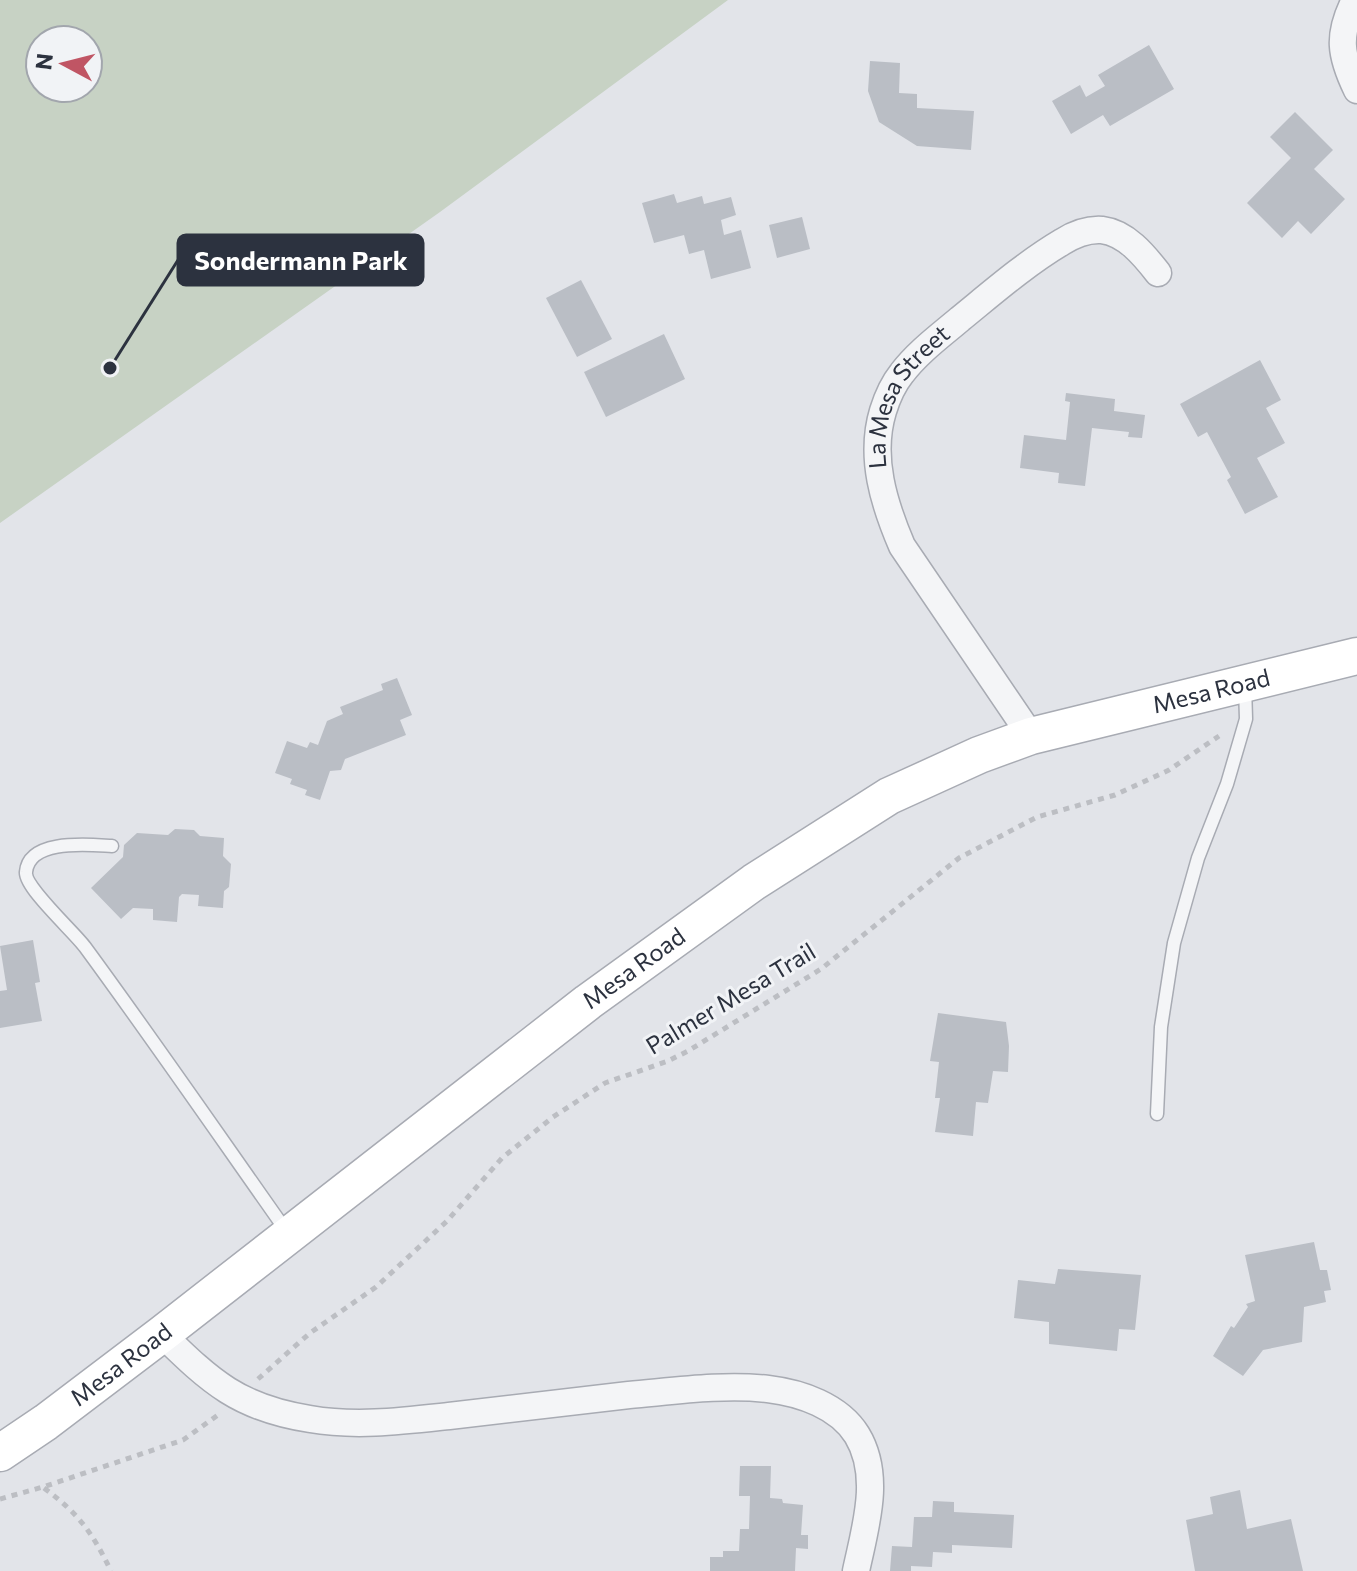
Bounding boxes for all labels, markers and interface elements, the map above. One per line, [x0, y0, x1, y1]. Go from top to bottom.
north arrow [24, 24, 104, 104]
text: N [29, 52, 58, 71]
callout: Sondermann Park [178, 235, 423, 285]
text: Sondermann Park [194, 244, 408, 275]
street label: La Mesa Street [861, 318, 955, 470]
street label: Mesa Road [1149, 662, 1273, 719]
street label: Mesa Road [576, 921, 690, 1014]
street label: Palmer Mesa Trail [640, 936, 820, 1060]
street label: Mesa Road [64, 1316, 177, 1411]

